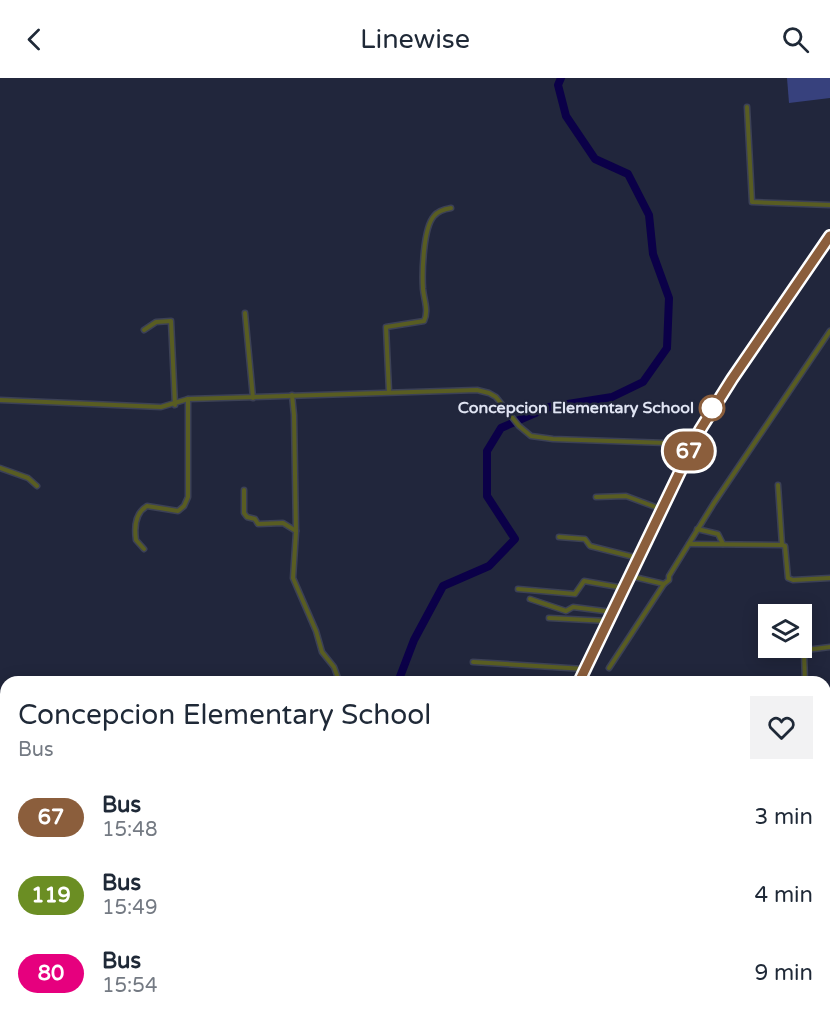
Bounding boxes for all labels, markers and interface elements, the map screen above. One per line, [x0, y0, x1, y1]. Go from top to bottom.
icon: back [18, 23, 51, 56]
text: Linewise [360, 23, 470, 56]
icon: search [779, 23, 812, 56]
marker: Concepcion Elementary School [699, 395, 725, 421]
place label: Concepcion Elementary School [458, 398, 694, 418]
line badge: 67 [662, 432, 716, 470]
text: 67 [676, 439, 702, 464]
map controls [758, 604, 812, 658]
button: layers [758, 604, 812, 658]
button: heart [750, 696, 813, 759]
text: Concepcion Elementary School [18, 698, 431, 732]
text: Bus [18, 738, 54, 762]
text: Bus [102, 792, 141, 818]
text: 3 min [754, 804, 813, 830]
text: 67 [38, 805, 64, 830]
text: 15:48 [102, 818, 157, 842]
text: Bus [102, 870, 141, 896]
text: 4 min [754, 882, 813, 908]
text: 119 [31, 883, 71, 908]
text: 15:49 [102, 896, 157, 920]
text: Bus [102, 948, 141, 974]
text: 9 min [754, 960, 813, 986]
text: 80 [38, 961, 64, 986]
text: 15:54 [102, 974, 157, 998]

